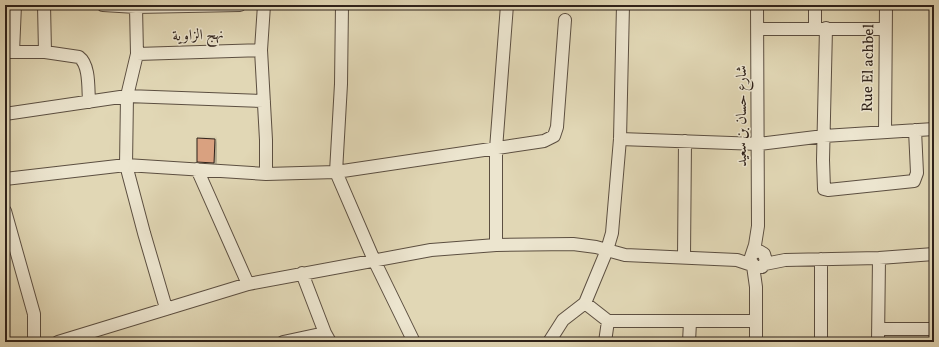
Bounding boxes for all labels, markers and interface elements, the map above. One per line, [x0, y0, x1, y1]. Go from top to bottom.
street label: Rue El achbel [858, 24, 880, 112]
street label: نهج الزاوية [172, 25, 224, 49]
street label: شارع حسان بن سعيد [732, 65, 754, 167]

